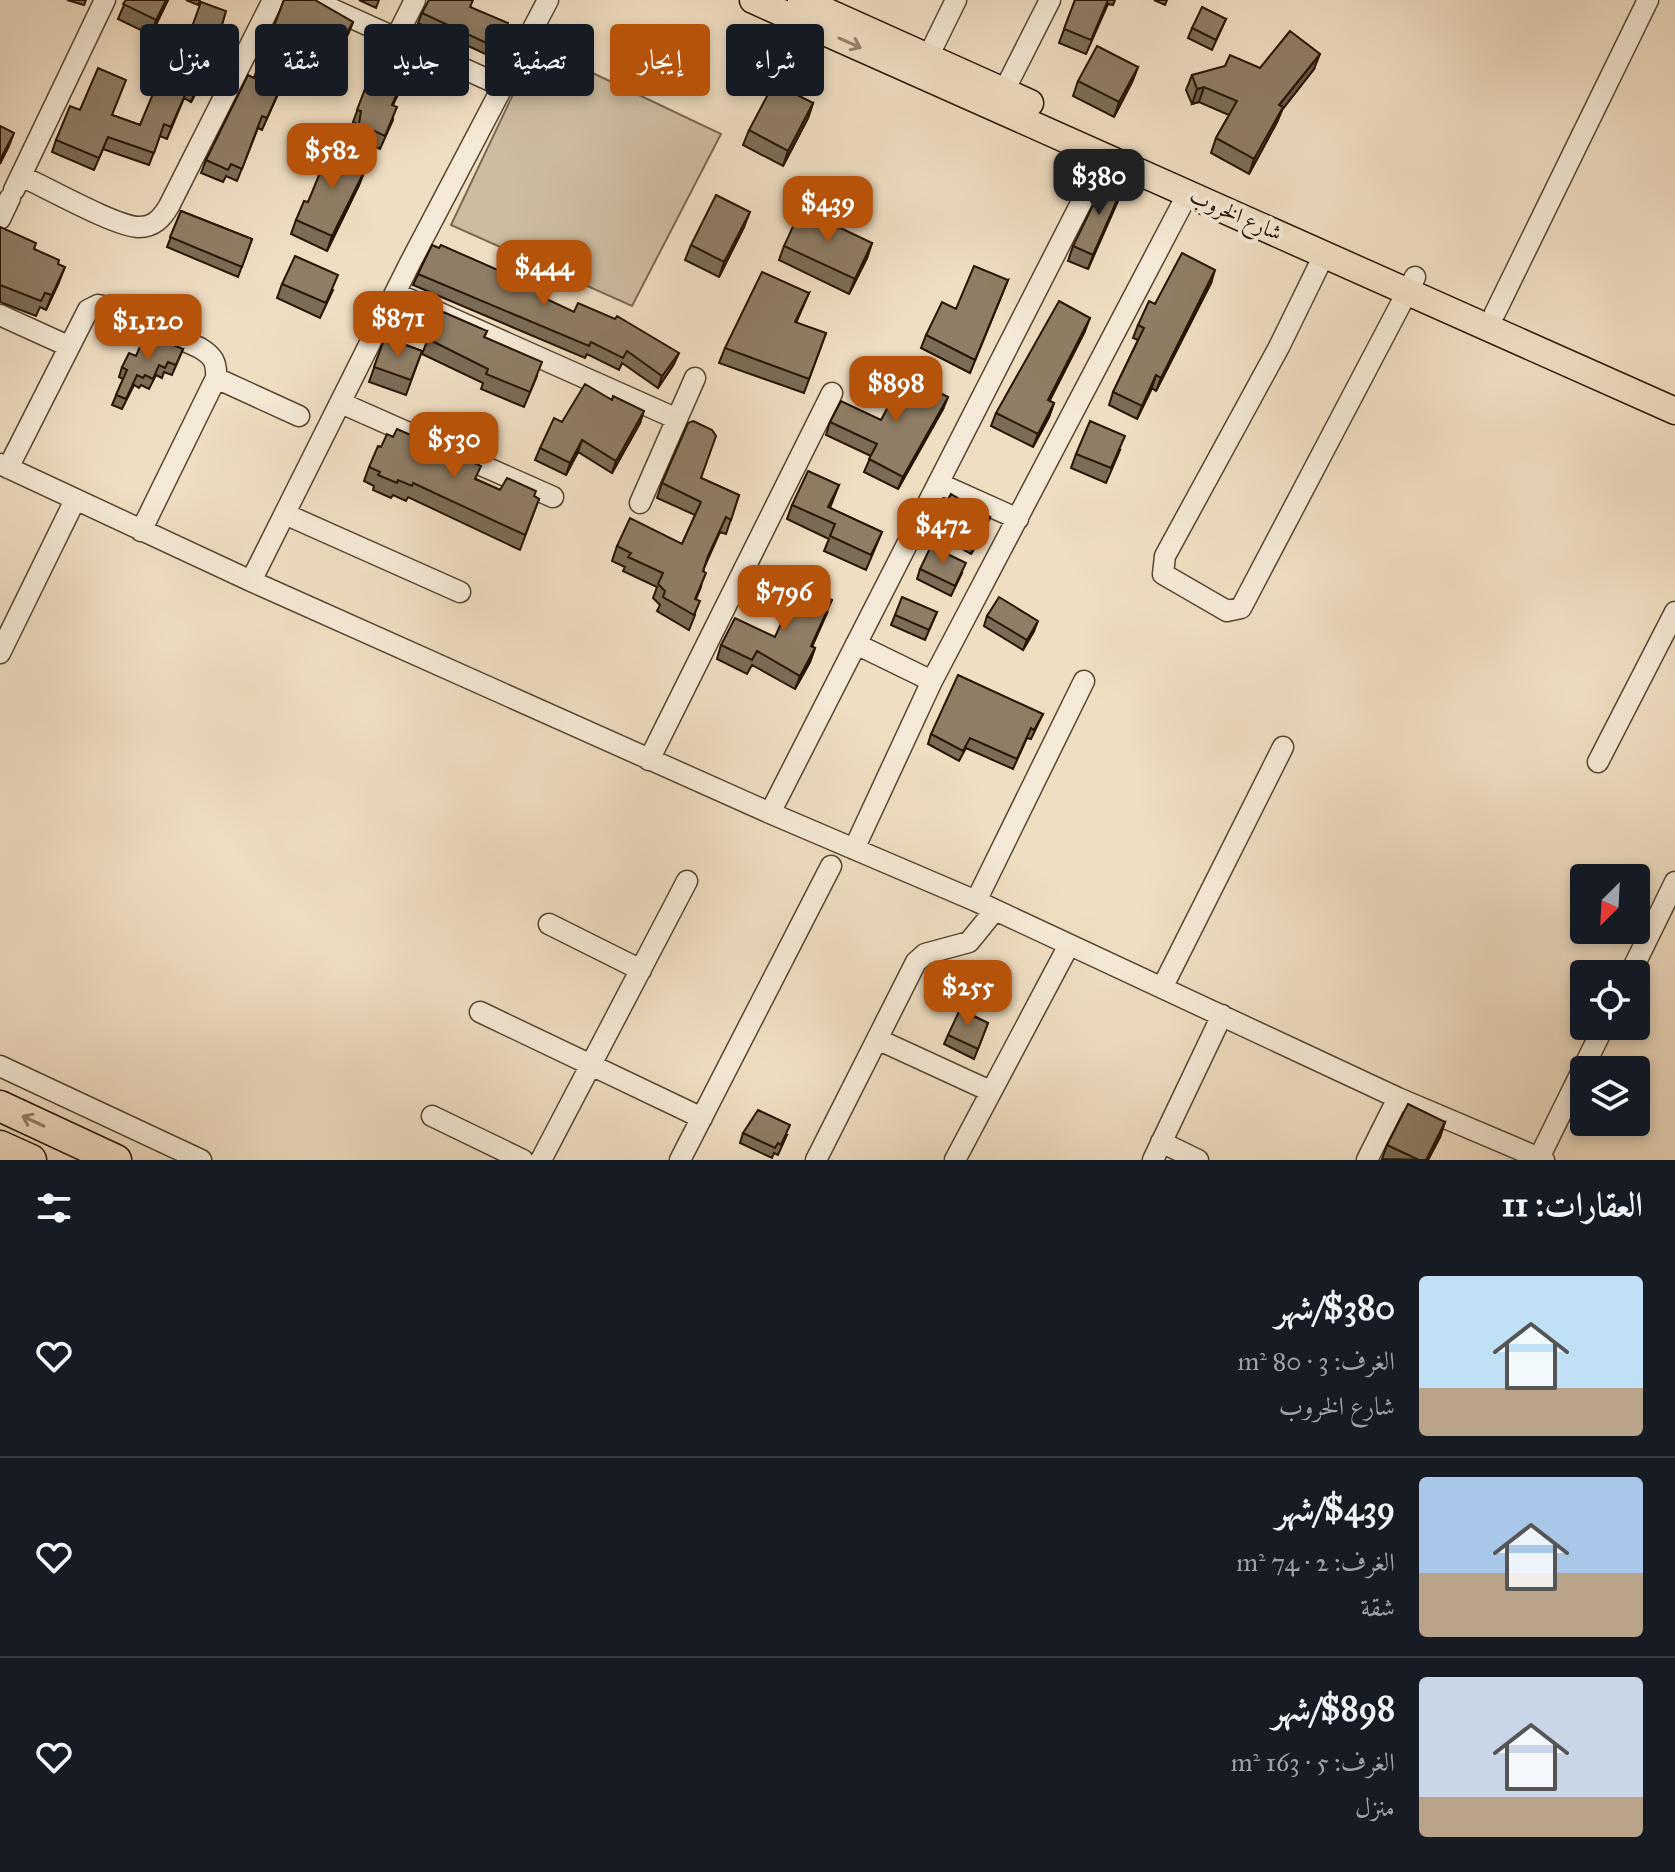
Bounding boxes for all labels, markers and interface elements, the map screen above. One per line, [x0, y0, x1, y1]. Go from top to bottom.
chip: منزل [140, 24, 239, 96]
chip: شقة [255, 24, 348, 96]
chip: جديد [364, 24, 469, 96]
chip: تصفية [485, 24, 594, 96]
chip: إيجار [610, 24, 710, 96]
chip: شراء [726, 24, 824, 96]
one-way arrow [837, 36, 861, 51]
pin: $582 [285, 123, 379, 191]
text: $582 [305, 133, 359, 165]
pin: $380 [1052, 149, 1146, 217]
text: $380 [1072, 159, 1126, 191]
pin: $439 [781, 176, 875, 244]
street label: شارع الخروب [1184, 182, 1286, 251]
text: $439 [801, 186, 855, 218]
pin: $444 [497, 240, 591, 308]
text: $444 [514, 250, 574, 282]
pin: $871 [351, 291, 445, 359]
pin: $1,120 [83, 294, 213, 362]
text: $871 [371, 301, 425, 333]
text: $1,120 [113, 304, 183, 336]
pin: $898 [849, 356, 943, 424]
text: $898 [867, 366, 925, 398]
pin: $530 [407, 412, 501, 480]
text: $530 [427, 422, 481, 454]
pin: $472 [896, 498, 990, 566]
text: $472 [915, 508, 971, 540]
pin: $796 [737, 565, 831, 633]
text: $796 [756, 575, 812, 607]
north arrow [1570, 864, 1650, 944]
map controls [1570, 864, 1650, 1136]
pin: $255 [921, 960, 1015, 1028]
button: locate [1570, 960, 1650, 1040]
text: $255 [942, 970, 994, 1002]
button: layers [1570, 1056, 1650, 1136]
one-way arrow [21, 1113, 45, 1128]
text: العقارات: 11 [1501, 1184, 1643, 1225]
icon: filters [32, 1186, 76, 1230]
text: $380/شهر [1275, 1287, 1395, 1328]
icon: home [1483, 1308, 1579, 1404]
icon: heart [32, 1334, 76, 1378]
text: الغرف: 3 · 80 m² [1237, 1345, 1395, 1377]
text: شارع الخروب [1279, 1390, 1395, 1422]
text: $439/شهر [1276, 1488, 1395, 1529]
icon: home [1483, 1509, 1579, 1605]
icon: heart [32, 1535, 76, 1579]
text: الغرف: 2 · 74 m² [1236, 1546, 1395, 1578]
text: شقة [1361, 1591, 1395, 1623]
text: $898/شهر [1272, 1688, 1395, 1729]
icon: home [1483, 1709, 1579, 1805]
icon: heart [32, 1735, 76, 1779]
text: الغرف: 5 · 163 m² [1231, 1746, 1395, 1778]
text: منزل [1355, 1791, 1395, 1823]

